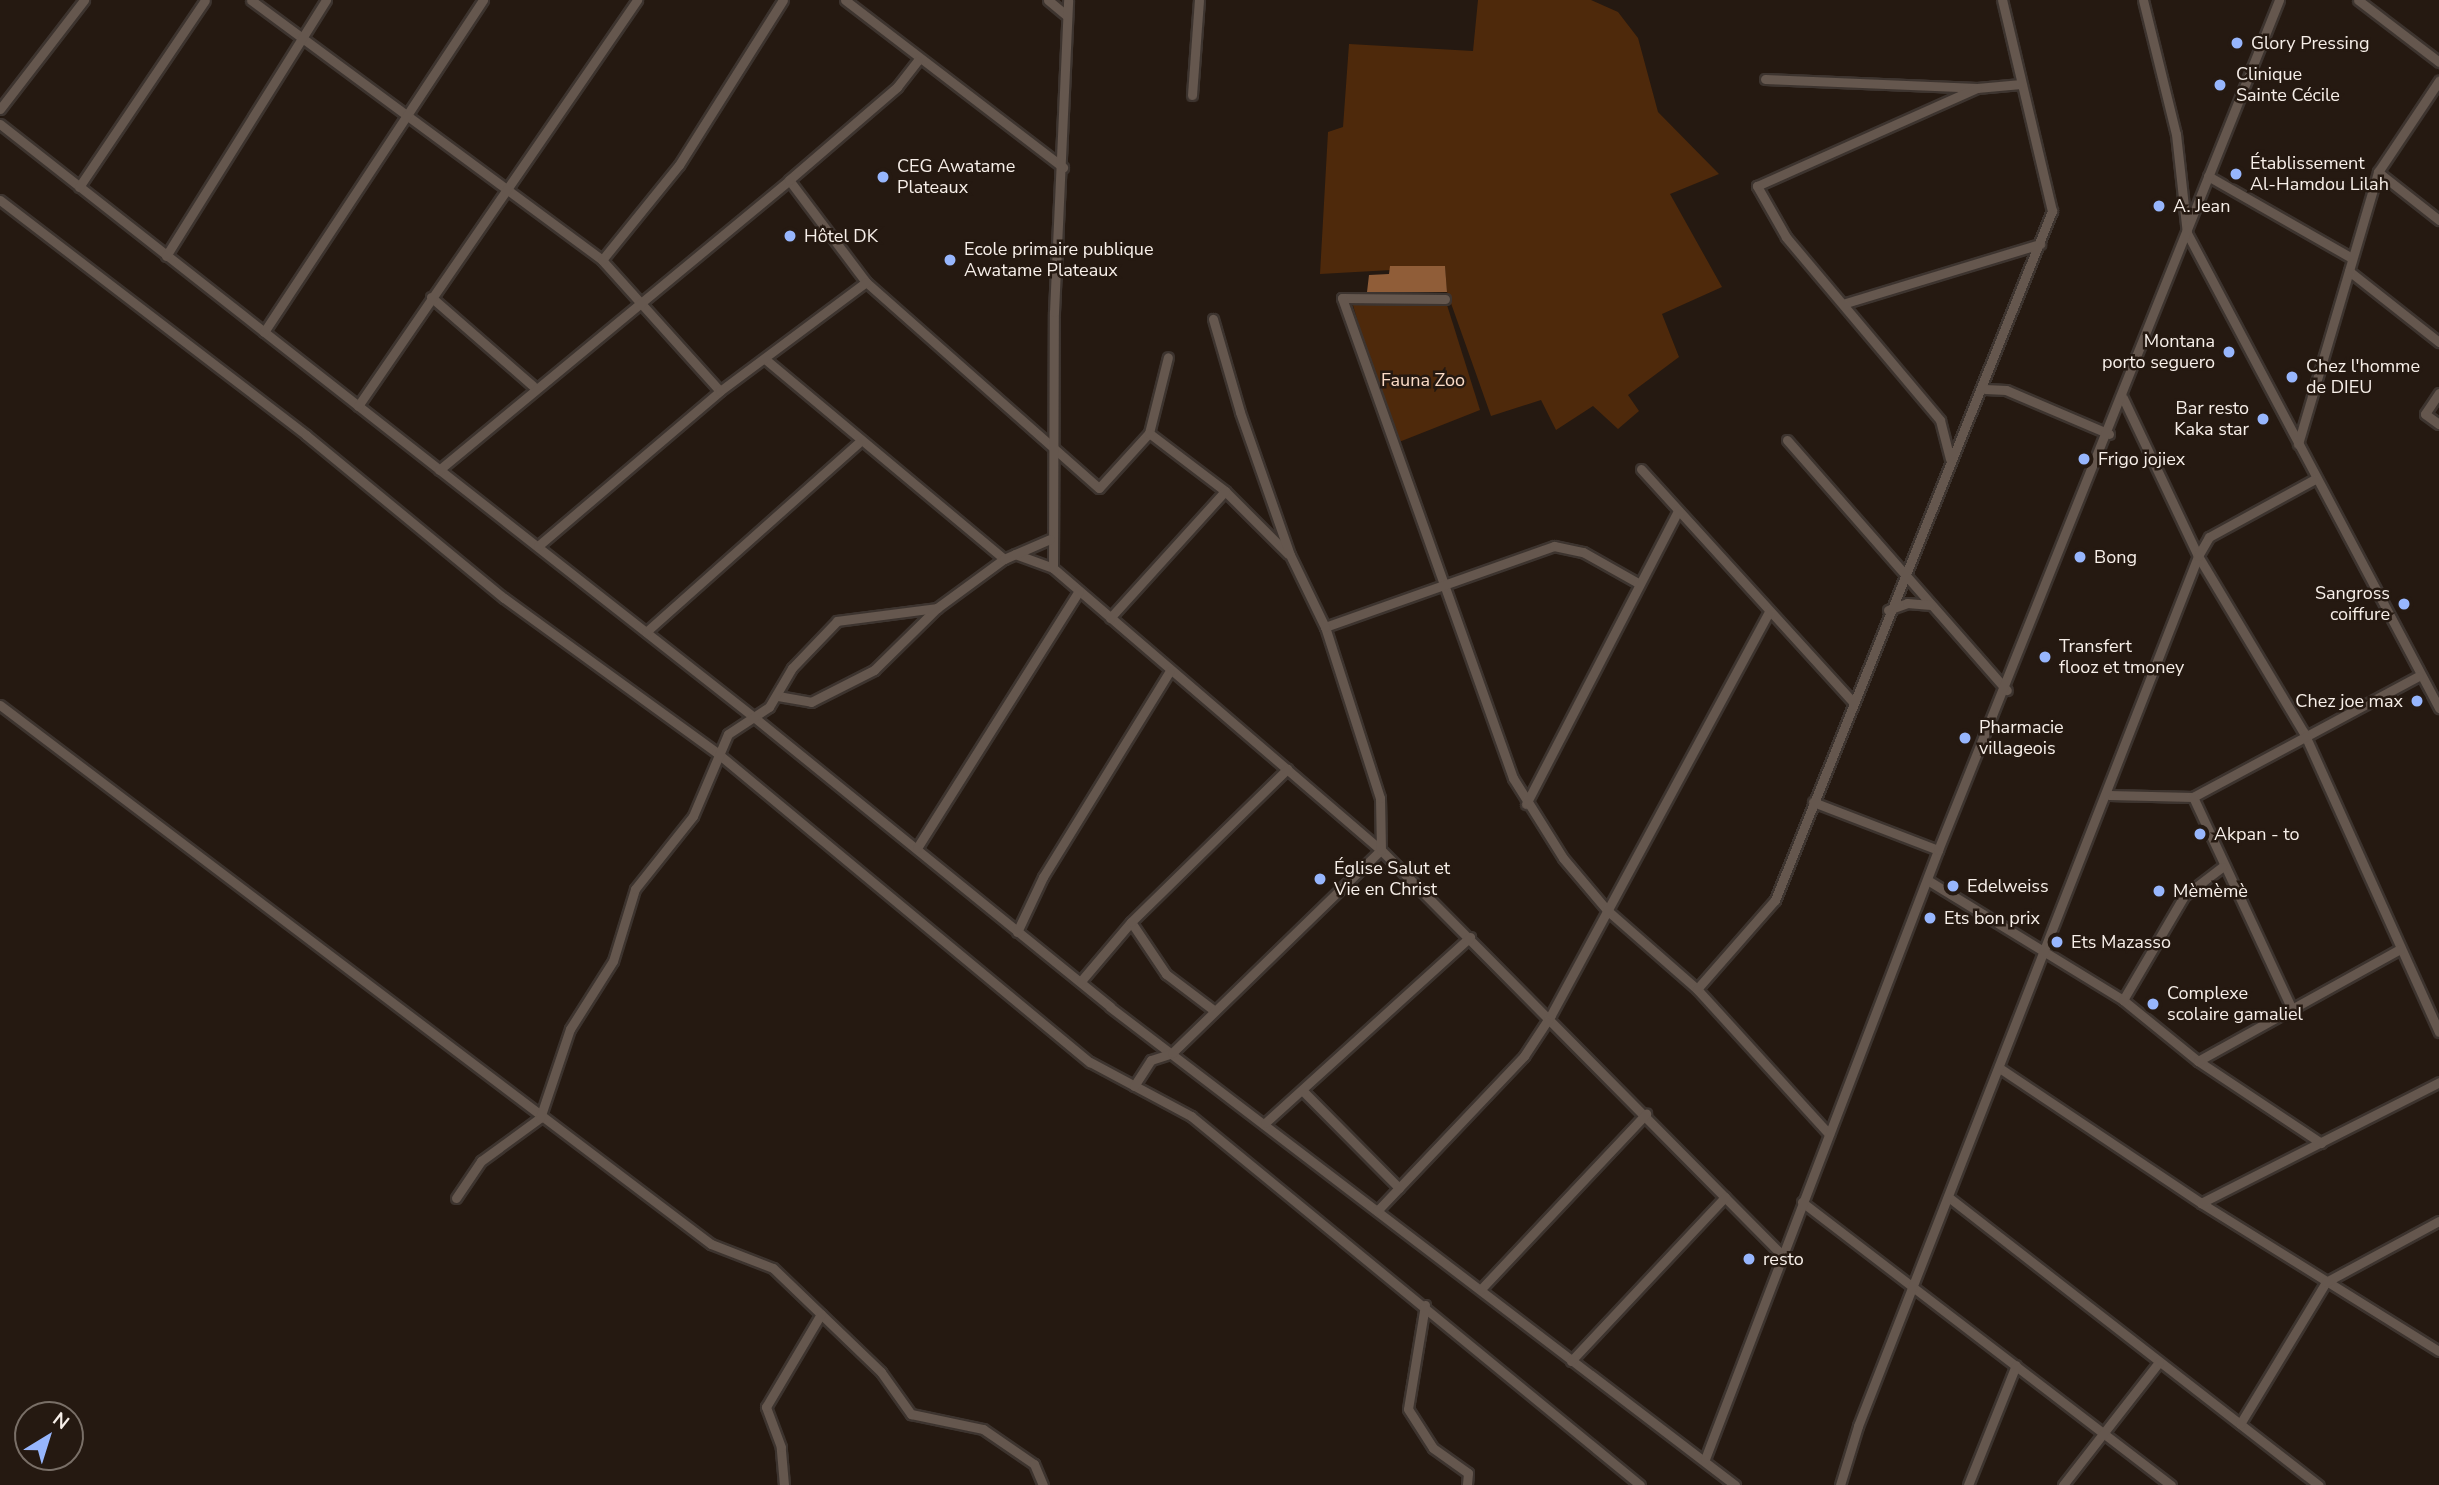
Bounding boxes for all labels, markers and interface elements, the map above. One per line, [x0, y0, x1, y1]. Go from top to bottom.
place label: Glory Pressing [2251, 32, 2370, 54]
marker: Glory Pressing [2229, 35, 2245, 51]
place label: Clinique Sainte Cécile [2236, 64, 2340, 106]
marker: Clinique Sainte Cécile [2210, 75, 2230, 95]
place label: Établissement Al-Hamdou Lilah [2250, 153, 2389, 196]
place label: CEG Awatame Plateaux [897, 156, 1015, 198]
marker: Établissement Al-Hamdou Lilah [2228, 166, 2244, 182]
marker: CEG Awatame Plateaux [875, 169, 891, 185]
place label: A. Jean [2173, 195, 2230, 217]
marker: A. Jean [2151, 198, 2167, 214]
place label: Hôtel DK [804, 225, 878, 247]
marker: Hôtel DK [782, 228, 798, 244]
place label: Ecole primaire publique Awatame Plateaux [964, 239, 1154, 282]
marker: Ecole primaire publique Awatame Plateaux [942, 252, 958, 268]
place label: Montana porto seguero [2102, 331, 2215, 374]
marker: Montana porto seguero [2221, 344, 2237, 360]
place label: Chez l'homme de DIEU [2306, 356, 2420, 398]
park label: Fauna Zoo [1381, 369, 1465, 391]
marker: Chez l'homme de DIEU [2284, 369, 2300, 385]
place label: Bar resto Kaka star [2174, 398, 2249, 440]
marker: Bar resto Kaka star [2255, 411, 2271, 427]
place label: Frigo jojiex [2098, 448, 2185, 470]
marker: Frigo jojiex [2076, 451, 2092, 467]
place label: Bong [2094, 546, 2137, 568]
marker: Bong [2072, 549, 2088, 565]
place label: Sangross coiffure [2315, 583, 2390, 626]
marker: Sangross coiffure [2396, 596, 2412, 612]
place label: Transfert flooz et tmoney [2059, 636, 2184, 678]
marker: Transfert flooz et tmoney [2037, 649, 2053, 665]
place label: Chez joe max [2295, 690, 2403, 712]
marker: Chez joe max [2409, 693, 2425, 709]
place label: Pharmacie villageois [1979, 717, 2064, 760]
marker: Pharmacie villageois [1957, 730, 1973, 746]
place label: Akpan - to [2214, 823, 2299, 845]
marker: Akpan - to [2192, 826, 2208, 842]
place label: Église Salut et Vie en Christ [1334, 858, 1450, 900]
marker: Église Salut et Vie en Christ [1312, 871, 1328, 887]
place label: Edelweiss [1967, 875, 2049, 897]
marker: Edelweiss [1945, 878, 1961, 894]
place label: Mèmèmè [2173, 880, 2248, 902]
marker: Mèmèmè [2151, 883, 2167, 899]
place label: Ets bon prix [1944, 907, 2040, 929]
marker: Ets bon prix [1922, 910, 1938, 926]
place label: Ets Mazasso [2071, 931, 2171, 953]
marker: Ets Mazasso [2049, 934, 2065, 950]
place label: Complexe scolaire gamaliel [2167, 983, 2303, 1026]
marker: Complexe scolaire gamaliel [2145, 996, 2161, 1012]
place label: resto [1763, 1248, 1804, 1270]
marker: resto [1741, 1251, 1757, 1267]
north arrow [14, 1401, 84, 1471]
text: N [47, 1406, 74, 1436]

